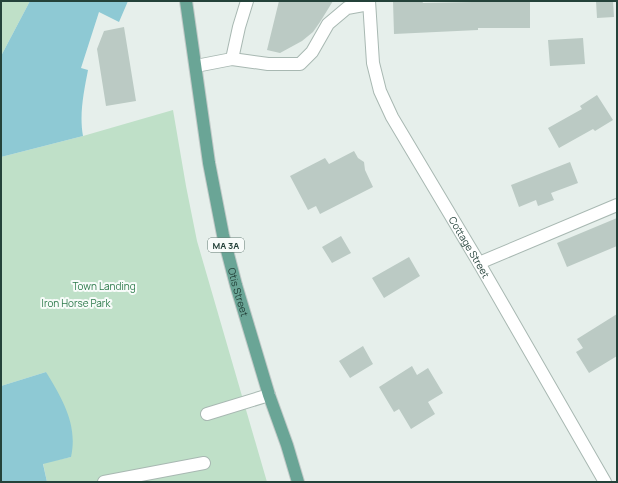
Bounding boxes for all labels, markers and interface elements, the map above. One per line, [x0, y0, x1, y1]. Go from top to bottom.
street label: Cottage Street [446, 214, 493, 280]
road number: MA 3A [208, 238, 244, 252]
street label: Otis Street [225, 266, 252, 318]
park label: Town Landing [72, 279, 136, 293]
park label: Iron Horse Park [42, 296, 111, 310]

